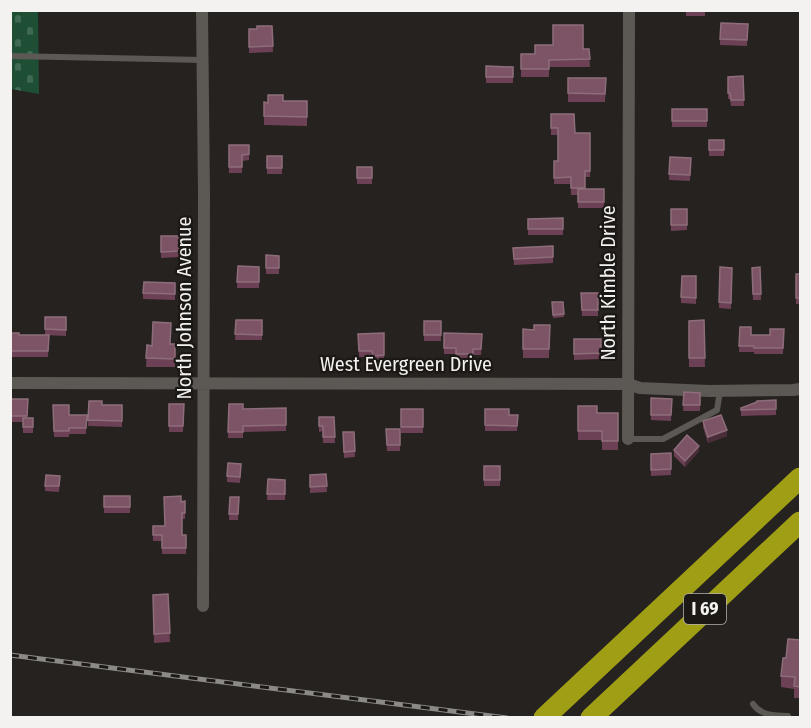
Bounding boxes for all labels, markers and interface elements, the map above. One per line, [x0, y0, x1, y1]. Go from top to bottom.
street label: North Kimble Drive [596, 205, 620, 361]
street label: North Johnson Avenue [172, 217, 196, 399]
street label: West Evergreen Drive [320, 352, 492, 376]
road number: I 69 [684, 594, 726, 624]

